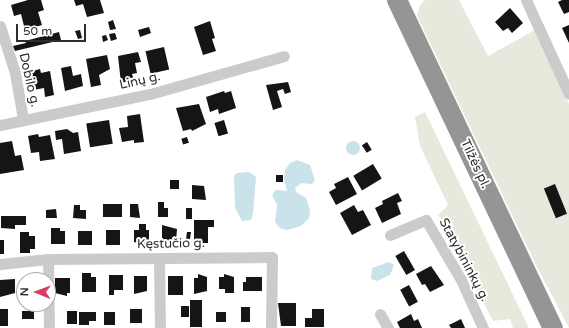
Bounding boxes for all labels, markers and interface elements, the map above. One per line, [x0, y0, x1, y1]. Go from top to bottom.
scale bar [18, 16, 88, 42]
text: 50 m [23, 24, 52, 38]
street label: Dobilo g. [15, 51, 43, 109]
street label: Linų g. [118, 69, 162, 93]
street label: Tilžės pl. [457, 137, 493, 191]
street label: Statybininkų g. [435, 216, 493, 304]
street label: Kęstučio g. [137, 236, 205, 252]
north arrow [16, 272, 56, 312]
text: N [18, 287, 31, 296]

